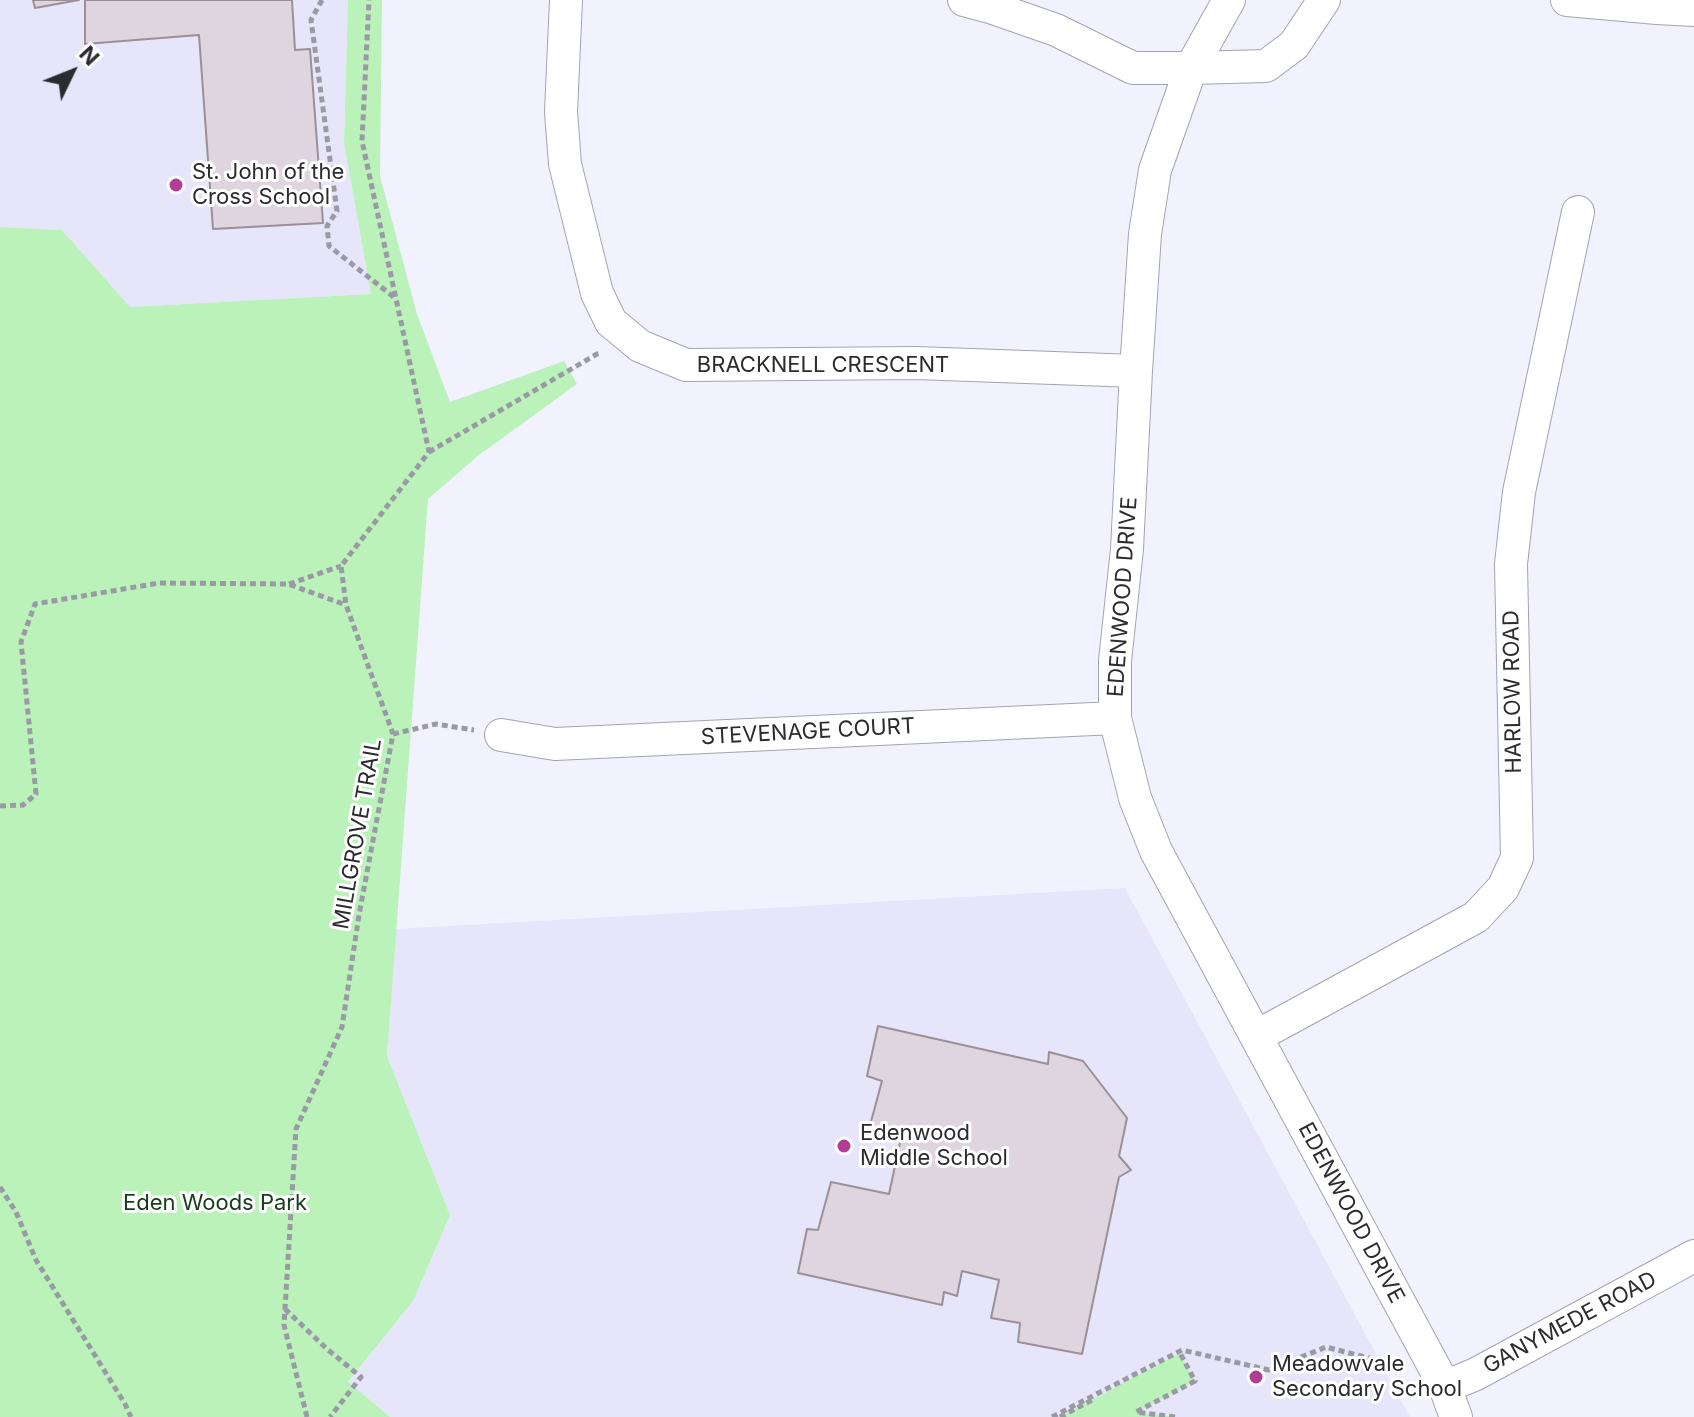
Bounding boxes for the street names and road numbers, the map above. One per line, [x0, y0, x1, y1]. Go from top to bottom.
street label: BRACKNELL CRESCENT [697, 352, 949, 378]
street label: EDENWOOD DRIVE [1103, 496, 1143, 698]
street label: HARLOW ROAD [1498, 610, 1528, 774]
street label: STEVENAGE COURT [700, 713, 916, 751]
street label: MILLGROVE TRAIL [328, 737, 388, 931]
street label: EDENWOOD DRIVE [1292, 1118, 1410, 1308]
street label: GANYMEDE ROAD [1479, 1266, 1661, 1380]

